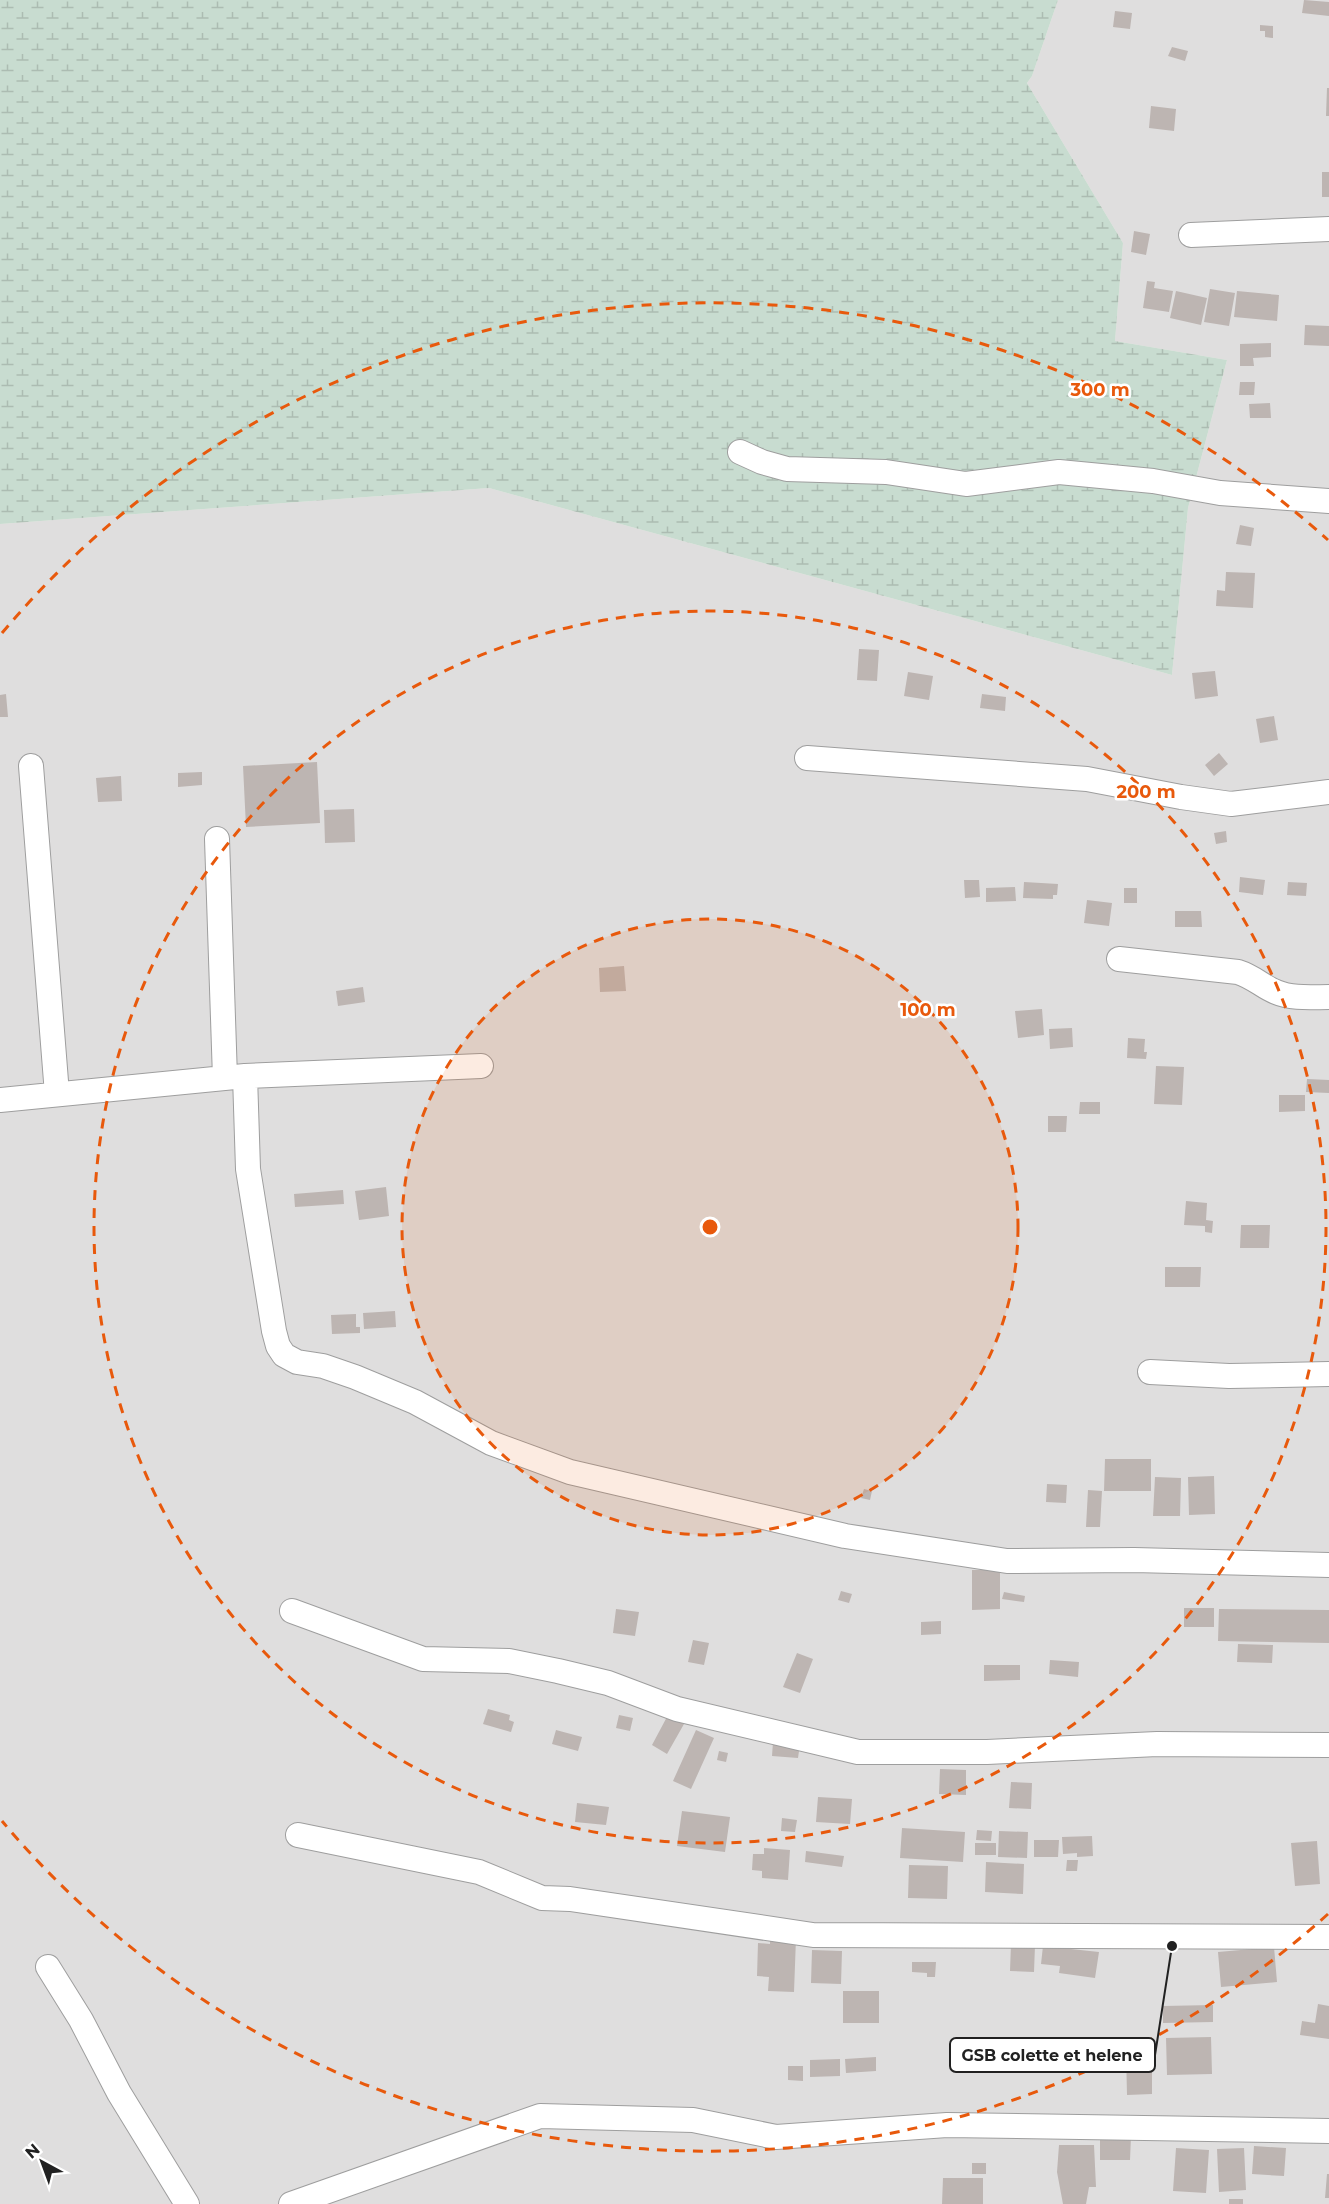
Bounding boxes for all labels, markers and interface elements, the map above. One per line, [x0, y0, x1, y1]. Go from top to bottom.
text: 300 m [1069, 379, 1130, 401]
text: 200 m [1116, 781, 1176, 803]
text: 100 m [900, 999, 956, 1021]
centre of rings [700, 1217, 720, 1237]
callout: GSB colette et helene [950, 2038, 1155, 2072]
text: GSB colette et helene [961, 2046, 1143, 2065]
north arrow [12, 2132, 72, 2192]
text: N [21, 2140, 44, 2162]

